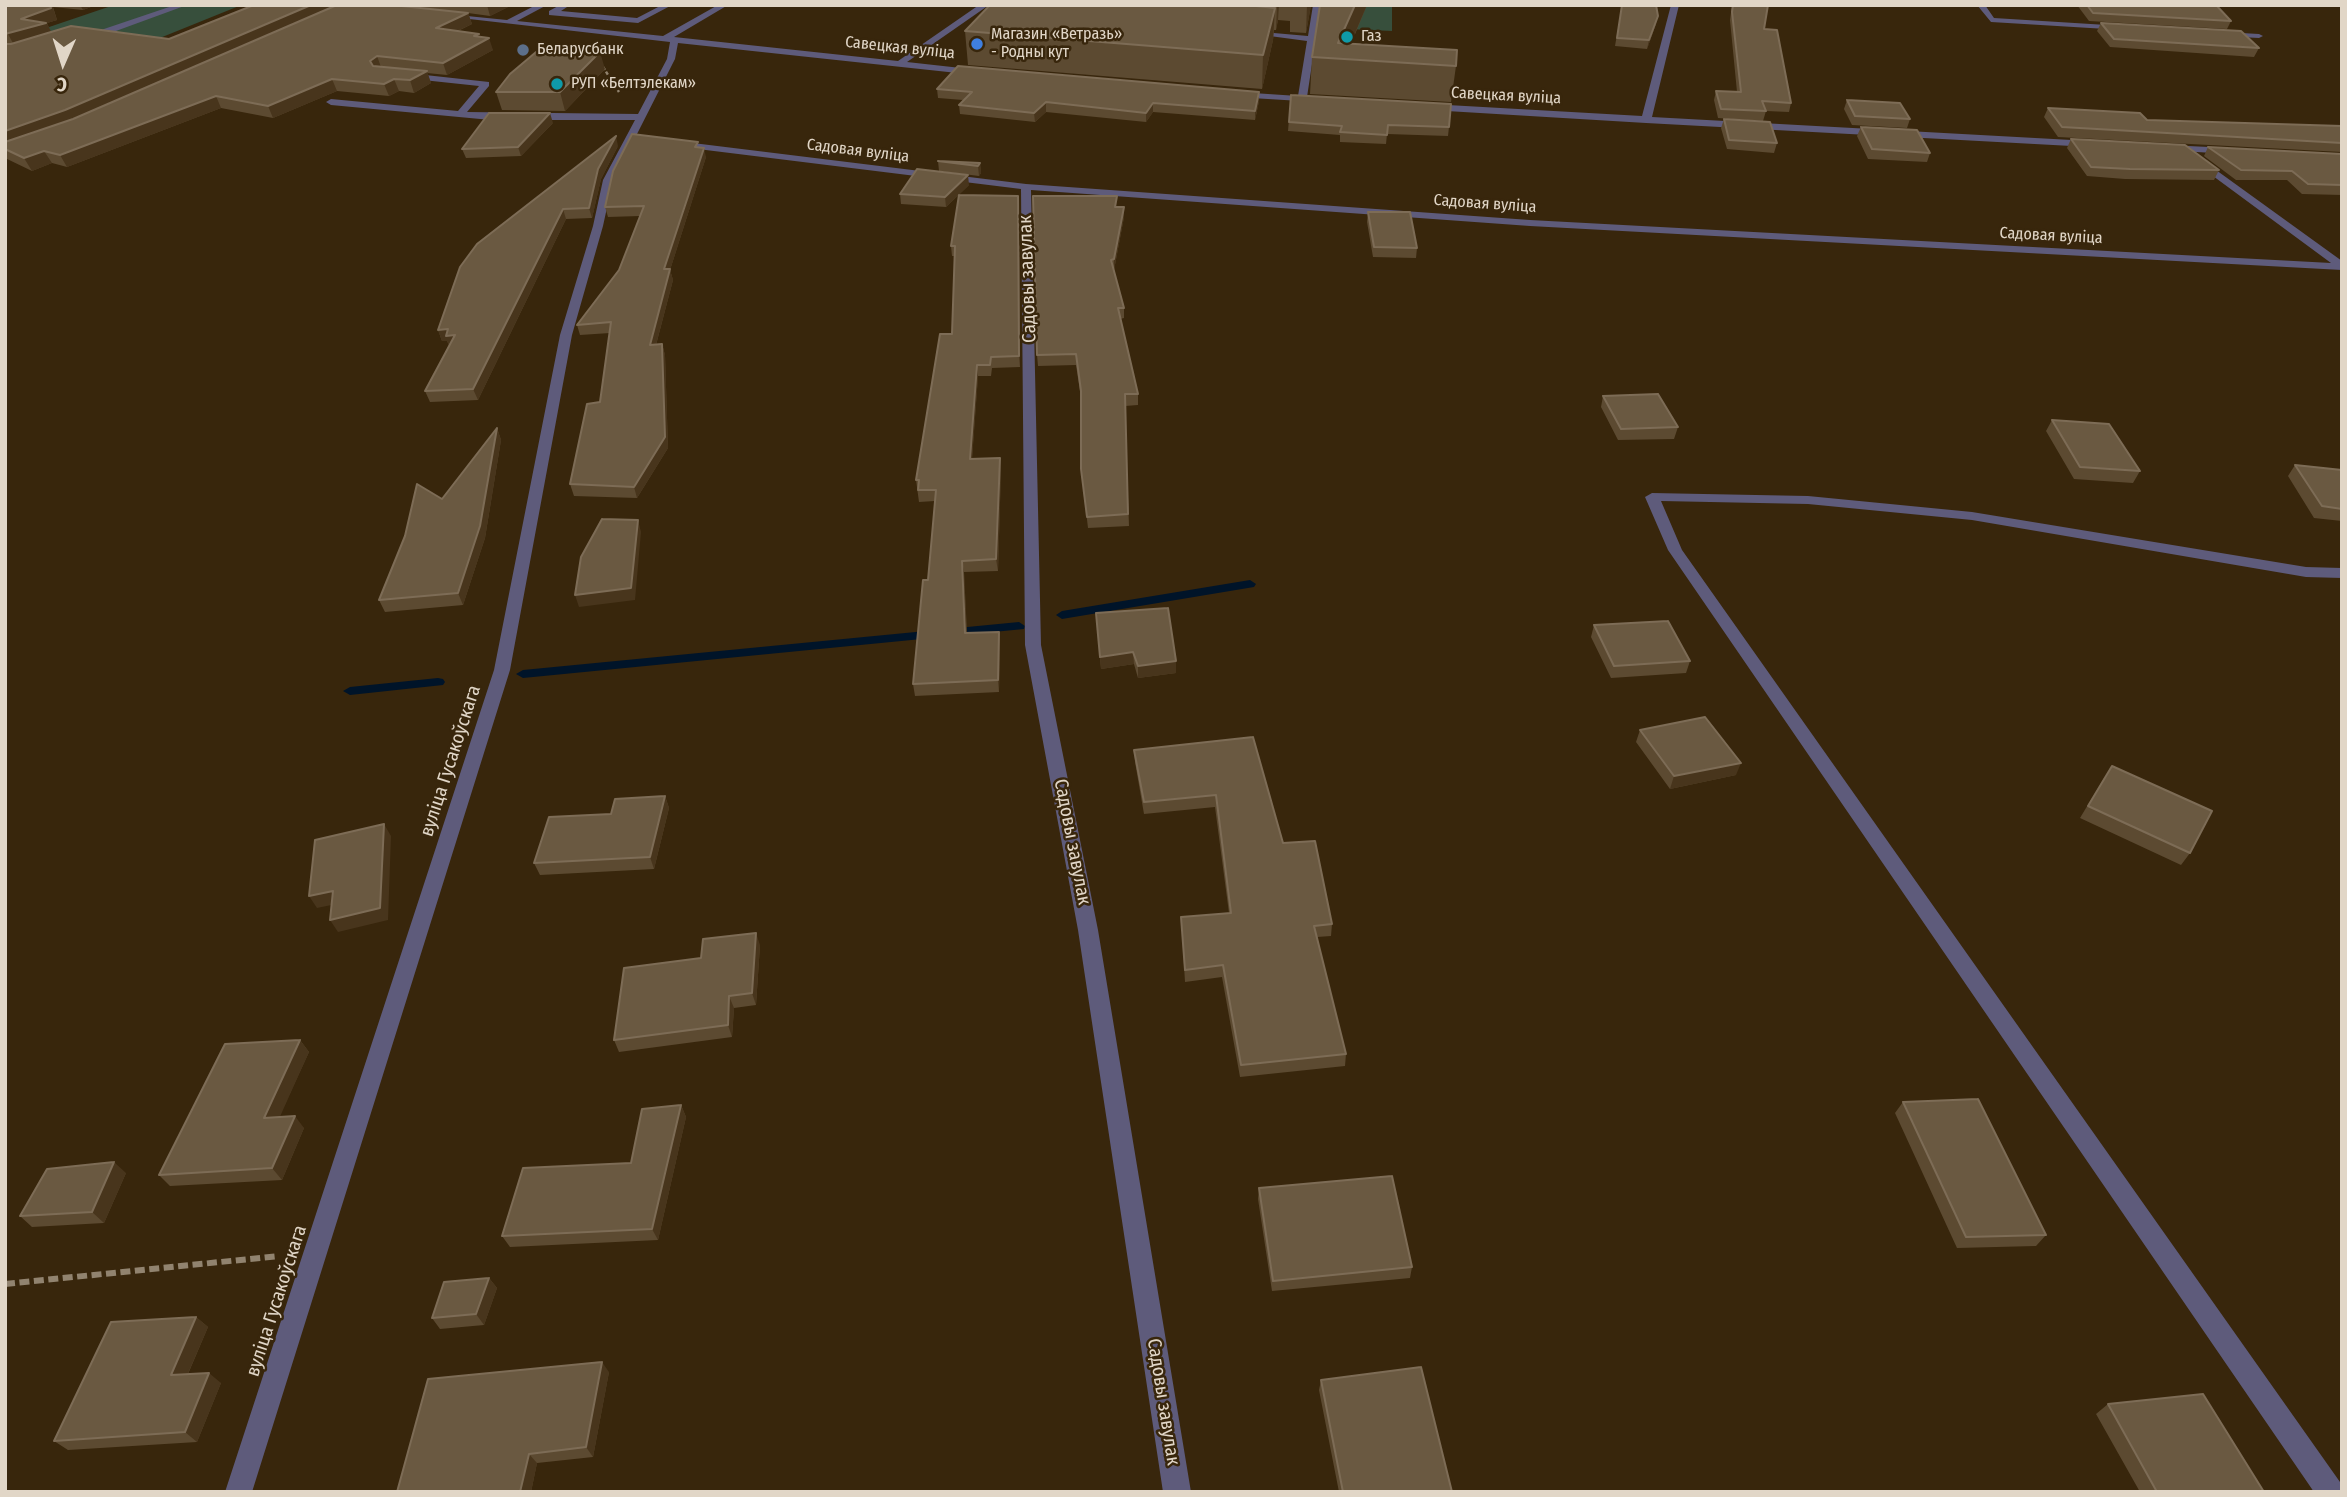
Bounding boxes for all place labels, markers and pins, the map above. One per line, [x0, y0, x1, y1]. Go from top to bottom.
place label: Магазин «Ветразь» - Родны кут [991, 25, 1122, 63]
place label: Газ [1361, 27, 1382, 47]
marker: Газ [1339, 29, 1355, 45]
marker: Магазин «Ветразь» - Родны кут [969, 36, 985, 52]
place label: Беларусбанк [537, 40, 623, 60]
marker: Беларусбанк [515, 42, 531, 58]
place label: РУП «Белтэлекам» [571, 74, 696, 94]
marker: РУП «Белтэлекам» [549, 76, 565, 92]

